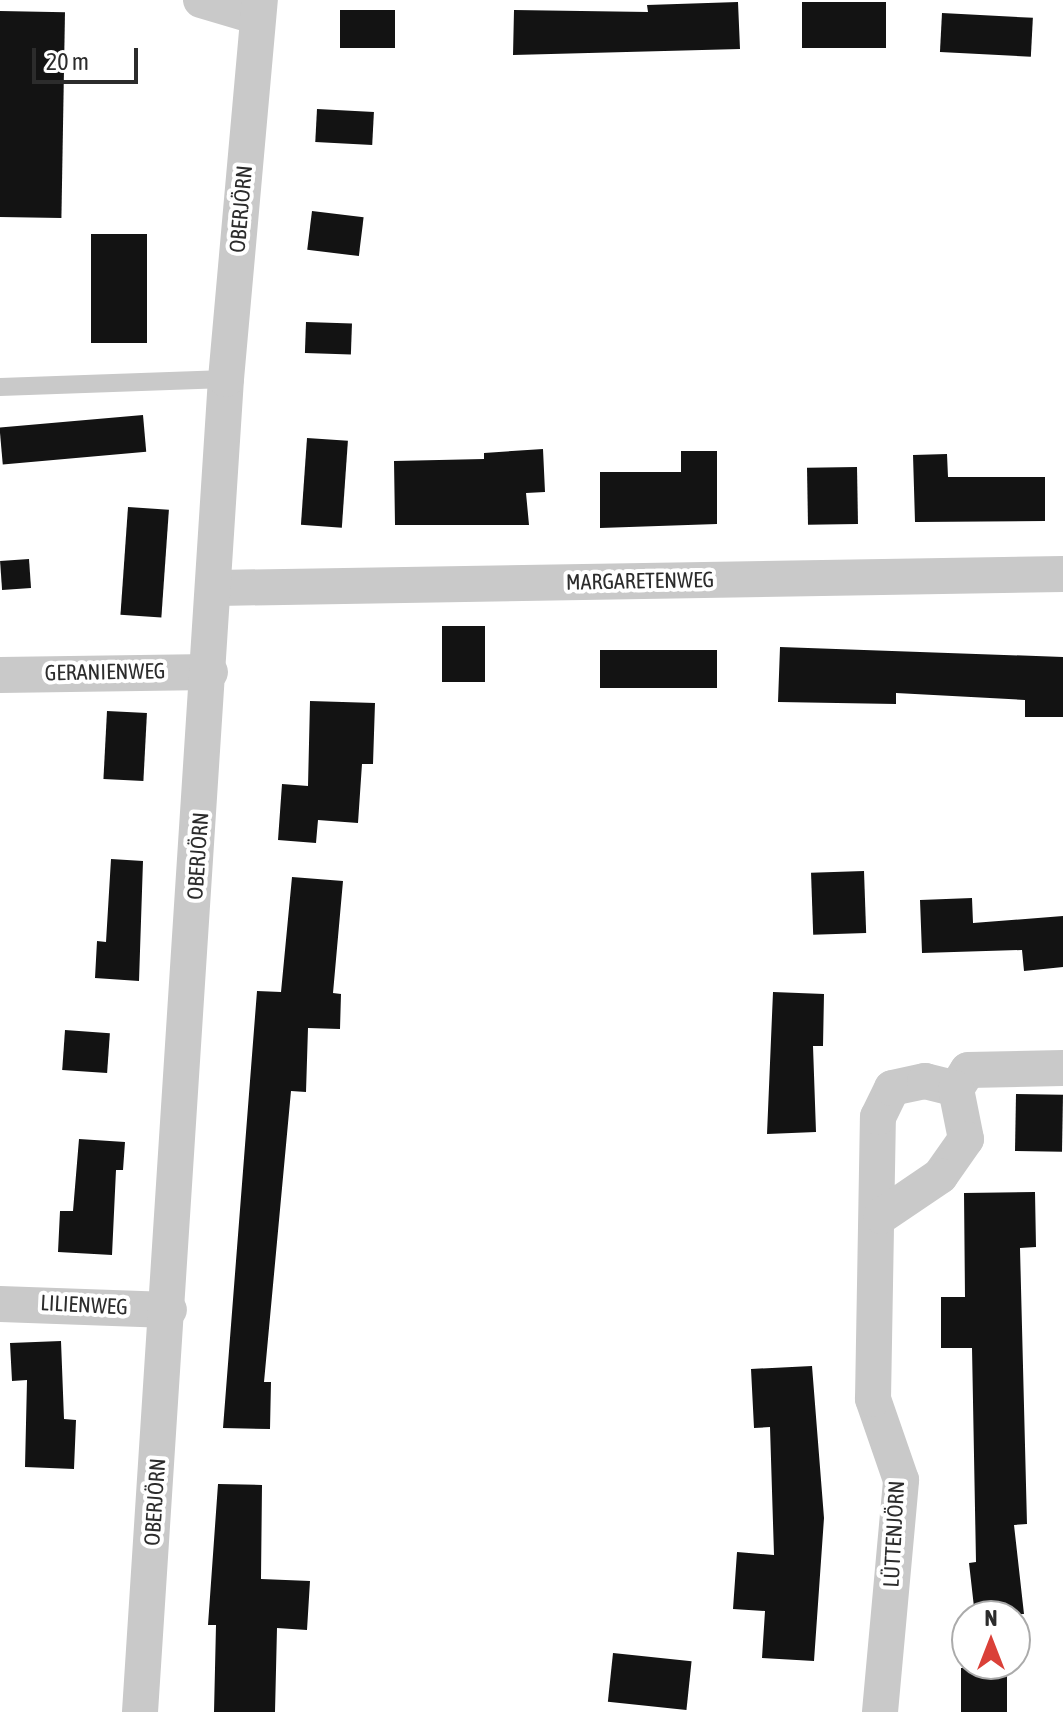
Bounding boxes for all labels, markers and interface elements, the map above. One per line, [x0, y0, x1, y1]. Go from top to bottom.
scale bar [36, 32, 142, 82]
text: 20 m [46, 48, 89, 75]
street label: OBERJÖRN [224, 164, 258, 254]
street label: MARGARETENWEG [566, 567, 714, 595]
street label: GERANIENWEG [44, 658, 166, 686]
street label: OBERJÖRN [182, 811, 214, 901]
street label: LILIENWEG [40, 1290, 128, 1320]
street label: OBERJÖRN [139, 1457, 171, 1547]
street label: LÜTTENJÖRN [878, 1480, 910, 1588]
north arrow [951, 1600, 1031, 1680]
text: N [985, 1605, 997, 1631]

